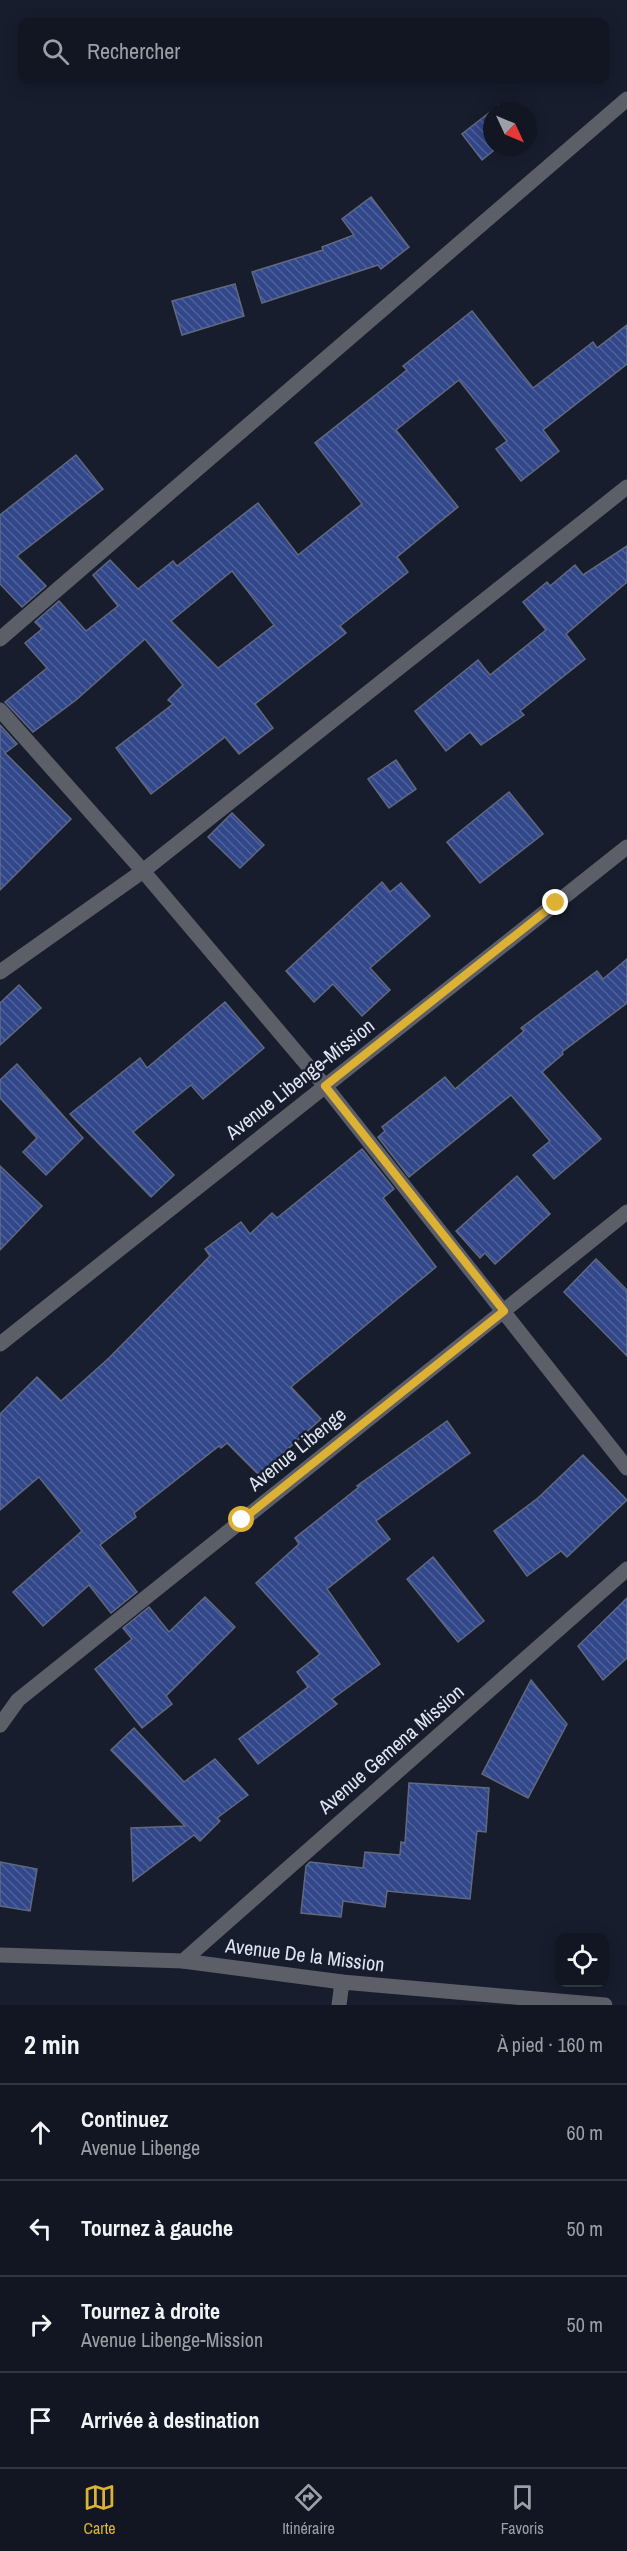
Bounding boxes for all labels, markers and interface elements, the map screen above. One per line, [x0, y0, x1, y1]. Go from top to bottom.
search box [18, 18, 609, 84]
icon: search [39, 35, 72, 68]
text: Rechercher [87, 36, 180, 66]
north arrow [483, 102, 537, 156]
route end [542, 889, 568, 915]
street label: Avenue Libenge-Mission [219, 1012, 380, 1146]
street label: Avenue Libenge [241, 1401, 351, 1497]
route start [228, 1506, 254, 1532]
street label: Avenue Gemena Mission [311, 1678, 469, 1820]
street label: Avenue De la Mission [223, 1931, 386, 1978]
map controls [555, 1933, 609, 1987]
button: locate [555, 1933, 609, 1987]
text: 2 min [24, 2027, 80, 2062]
text: À pied · 160 m [497, 2031, 603, 2058]
text: Continuez [81, 2104, 168, 2134]
icon: ahead [24, 2116, 57, 2149]
text: 60 m [567, 2119, 603, 2146]
text: Avenue Libenge [81, 2134, 200, 2161]
icon: left [24, 2212, 57, 2245]
text: Tournez à gauche [81, 2213, 233, 2243]
text: 50 m [567, 2215, 603, 2242]
text: Tournez à droite [81, 2296, 220, 2326]
icon: right [24, 2308, 57, 2341]
text: 50 m [567, 2311, 603, 2338]
text: Avenue Libenge-Mission [81, 2326, 263, 2353]
icon: arrive [24, 2404, 57, 2437]
text: Arrivée à destination [81, 2405, 259, 2435]
tab: Carte [83, 2481, 116, 2539]
tab: Itinéraire [282, 2481, 335, 2539]
tab: Favoris [501, 2481, 544, 2539]

